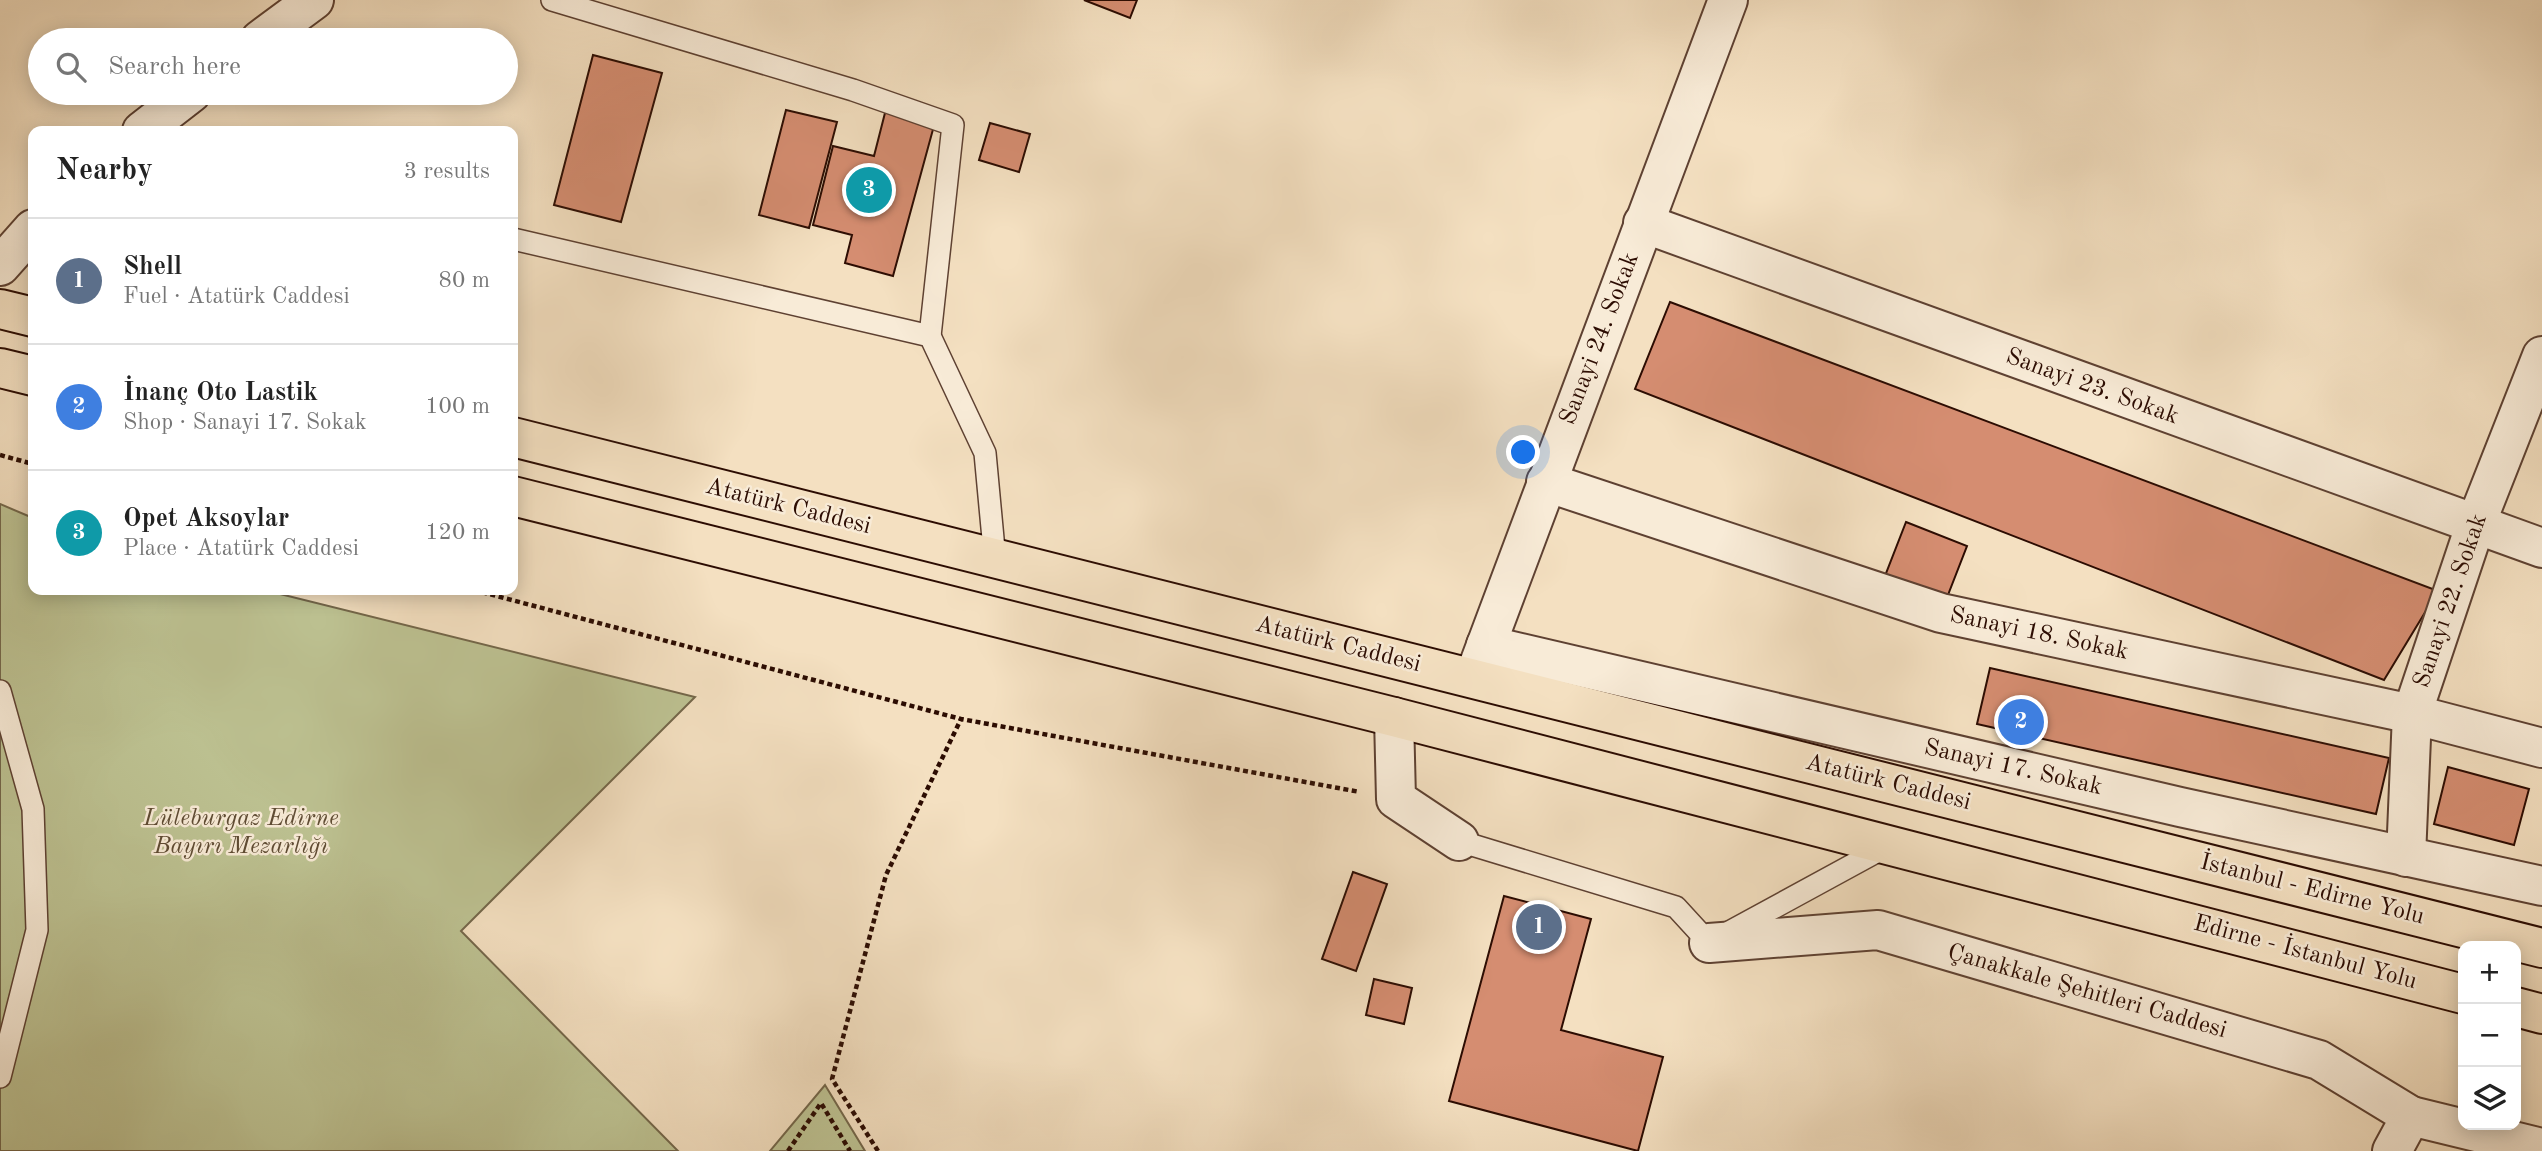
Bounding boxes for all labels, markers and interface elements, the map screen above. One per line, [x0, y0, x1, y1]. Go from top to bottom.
search box [28, 28, 518, 105]
icon: search [52, 48, 90, 86]
text: Search here [108, 54, 241, 80]
text: Nearby [56, 156, 153, 186]
text: 3 results [404, 160, 490, 183]
pin: 3 [846, 164, 892, 216]
street label: Sanayi 24. Sokak [1556, 250, 1644, 428]
text: Shell [123, 254, 182, 280]
text: 1 [72, 269, 86, 292]
text: 80 m [439, 269, 490, 292]
text: Fuel · Atatürk Caddesi [123, 285, 350, 308]
street label: Sanayi 23. Sokak [2002, 345, 2182, 429]
text: İnanç Oto Lastik [123, 380, 318, 406]
text: 2 [72, 395, 86, 418]
text: 100 m [425, 395, 490, 418]
text: Shop · Sanayi 17. Sokak [123, 411, 367, 434]
your location [1506, 435, 1540, 469]
street label: Atatürk Caddesi [703, 475, 873, 539]
text: Opet Aksoylar [123, 506, 289, 532]
street label: Sanayi 22. Sokak [2410, 511, 2492, 691]
text: 3 [72, 521, 86, 544]
text: 120 m [425, 521, 490, 544]
text: Place · Atatürk Caddesi [123, 537, 359, 560]
street label: Sanayi 18. Sokak [1948, 603, 2130, 665]
street label: Atatürk Caddesi [1253, 613, 1423, 677]
pin: 2 [1998, 696, 2044, 748]
street label: Sanayi 17. Sokak [1922, 736, 2104, 800]
street label: Atatürk Caddesi [1803, 751, 1973, 815]
park label: Lüleburgaz Edirne Bayırı Mezarlığı [142, 807, 339, 859]
street label: İstanbul - Edirne Yolu [2197, 848, 2427, 930]
pin: 1 [1516, 901, 1562, 953]
street label: Edirne - İstanbul Yolu [2191, 909, 2420, 994]
street label: Çanakkale Şehitleri Caddesi [1945, 941, 2229, 1043]
map controls [2458, 941, 2521, 1130]
button: + [2458, 941, 2521, 1004]
button: − [2458, 1004, 2521, 1067]
button: layers [2458, 1067, 2521, 1130]

